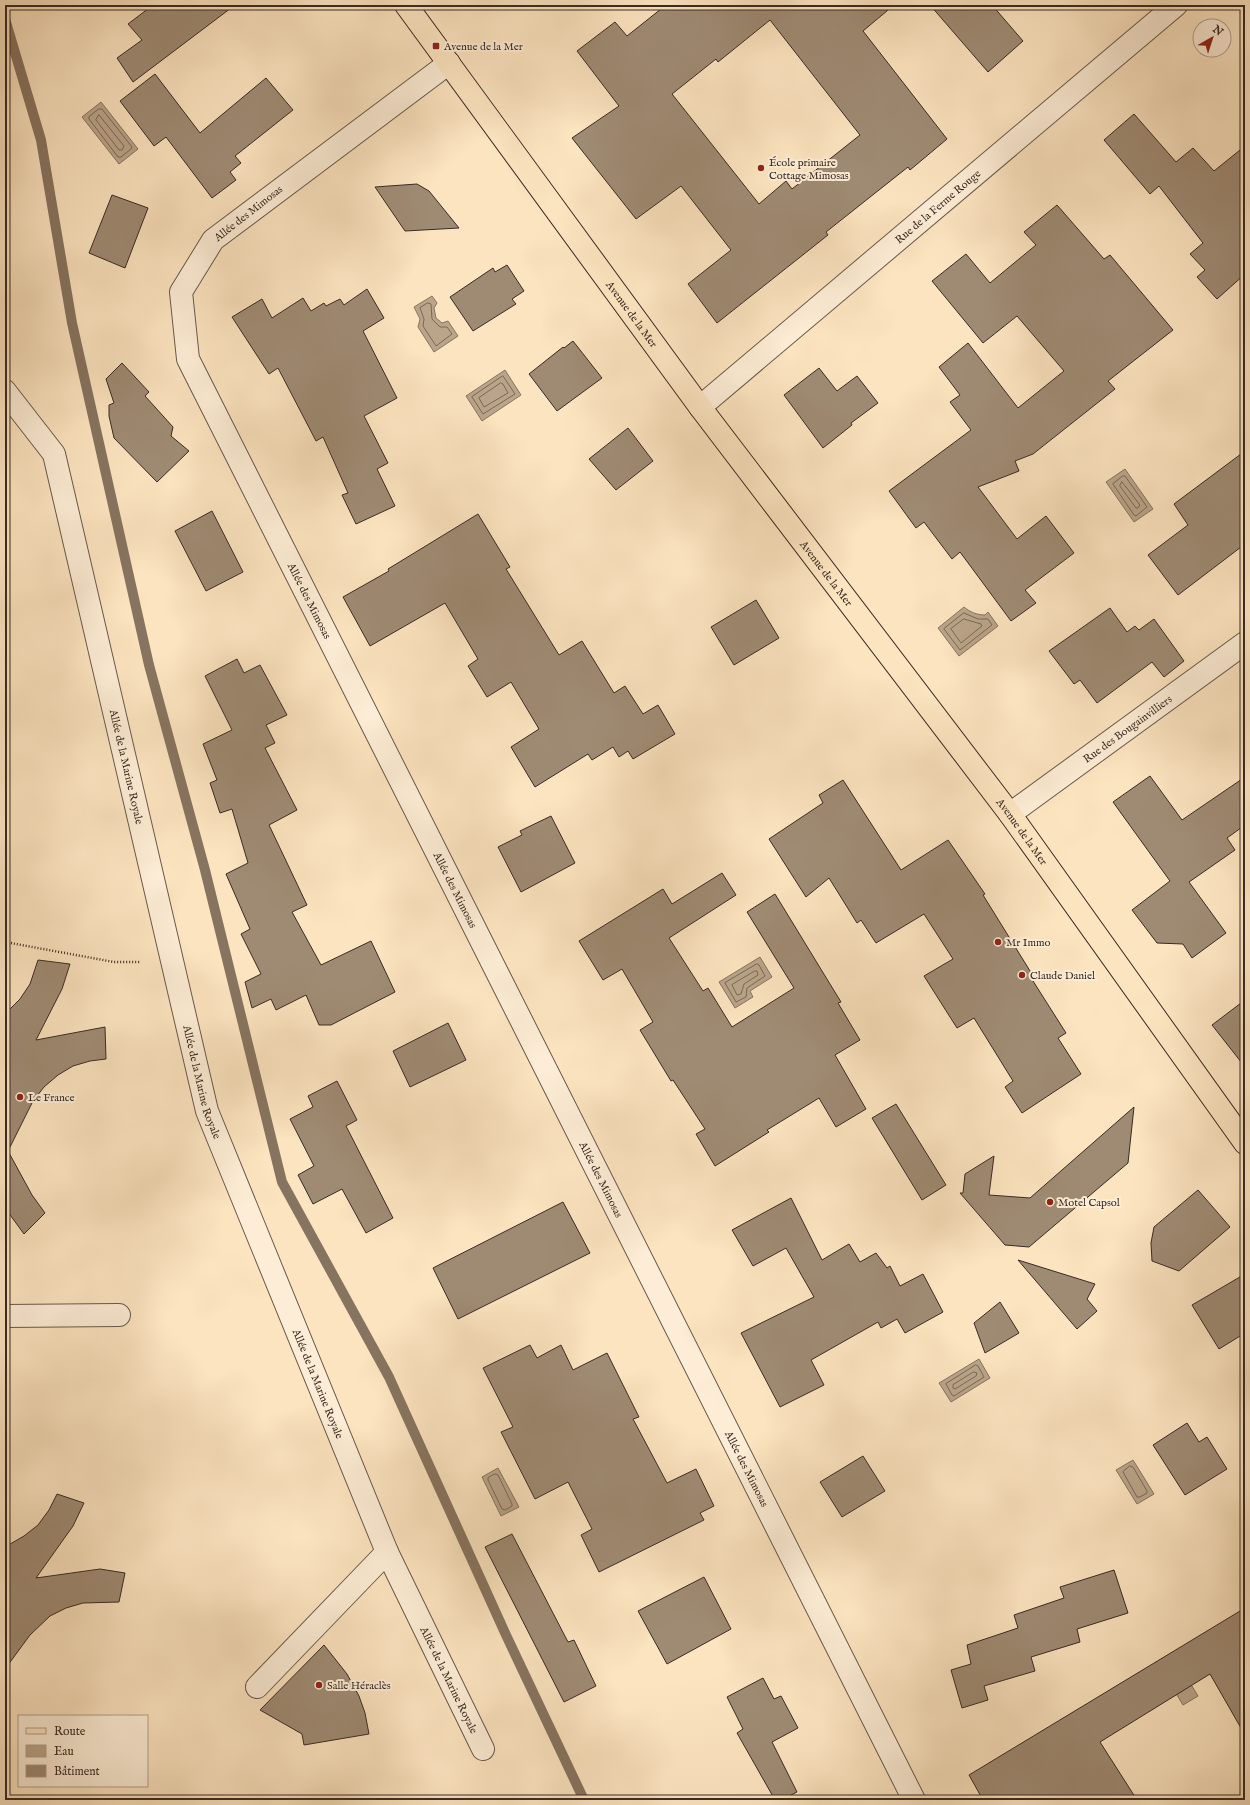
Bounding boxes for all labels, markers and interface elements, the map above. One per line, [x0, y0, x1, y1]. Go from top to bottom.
north arrow [1192, 18, 1232, 58]
text: N [1209, 22, 1226, 40]
place label: Avenue de la Mer [443, 40, 523, 54]
marker: Avenue de la Mer [431, 41, 441, 51]
place label: École primaire Cottage Mimosas [769, 156, 849, 183]
marker: École primaire Cottage Mimosas [756, 163, 766, 173]
street label: Rue de la Ferme Rouge [892, 167, 984, 247]
street label: Allée des Mimosas [211, 183, 286, 246]
street label: Avenue de la Mer [602, 278, 660, 351]
street label: Avenue de la Mer [796, 537, 855, 609]
street label: Allée des Mimosas [283, 560, 334, 642]
street label: Rue des Bougainvilliers [1081, 692, 1175, 767]
street label: Allée de la Marine Royale [106, 707, 146, 826]
street label: Avenue de la Mer [992, 795, 1050, 868]
street label: Allée des Mimosas [429, 849, 480, 931]
place label: Mr Immo [1006, 936, 1050, 950]
marker: Mr Immo [993, 937, 1003, 947]
place label: Claude Daniel [1030, 969, 1095, 983]
marker: Claude Daniel [1017, 970, 1027, 980]
street label: Allée de la Marine Royale [179, 1023, 224, 1141]
place label: Le France [28, 1091, 75, 1105]
marker: Le France [15, 1092, 25, 1102]
street label: Allée des Mimosas [575, 1139, 625, 1220]
place label: Motel Capsol [1058, 1196, 1120, 1210]
marker: Motel Capsol [1045, 1197, 1055, 1207]
street label: Allée de la Marine Royale [288, 1326, 346, 1441]
street label: Allée des Mimosas [721, 1428, 771, 1510]
street label: Allée de la Marine Royale [416, 1624, 480, 1736]
place label: Salle Héraclès [327, 1679, 391, 1693]
marker: Salle Héraclès [314, 1680, 324, 1690]
legend [18, 1715, 148, 1787]
text: Route [54, 1724, 86, 1739]
text: Eau [54, 1744, 74, 1759]
text: Bâtiment [54, 1764, 100, 1779]

